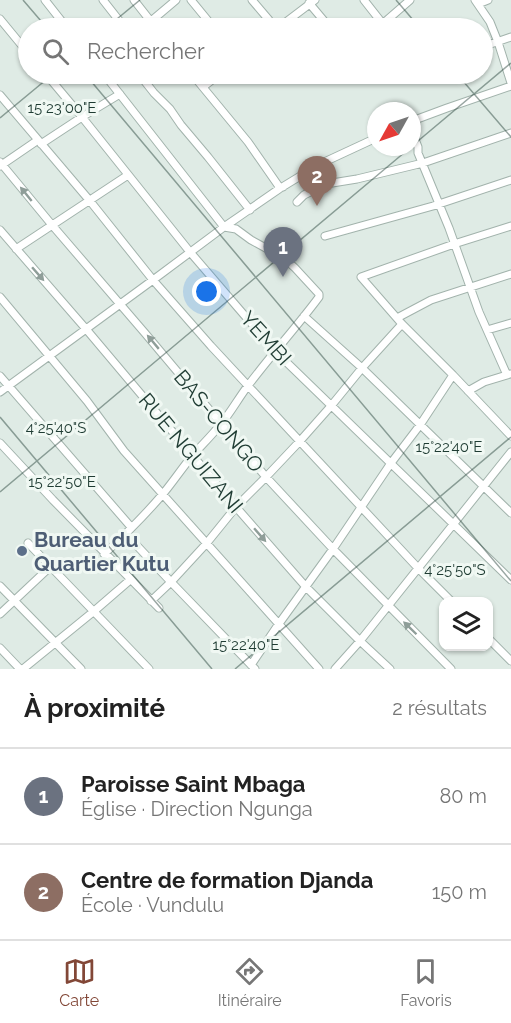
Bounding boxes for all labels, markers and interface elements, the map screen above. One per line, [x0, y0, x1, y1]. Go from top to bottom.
search box [18, 18, 493, 84]
icon: search [39, 35, 72, 68]
text: Rechercher [87, 38, 205, 64]
text: 15°23'00"E [28, 99, 96, 117]
north arrow [367, 102, 421, 156]
pin: 2 [298, 156, 336, 206]
one-way arrow [20, 186, 33, 202]
pin: 1 [264, 228, 302, 277]
one-way arrow [31, 266, 44, 281]
your location [192, 277, 221, 306]
street label: YEMBI [235, 306, 297, 370]
one-way arrow [147, 335, 160, 350]
street label: BAS-CONGO [169, 365, 269, 477]
street label: RUE NGUIZANI [134, 388, 248, 518]
text: 4°25'40"S [26, 419, 86, 437]
text: 15°22'40"E [416, 438, 482, 456]
text: 15°22'50"E [28, 473, 96, 491]
place label: Bureau du Quartier Kutu [34, 527, 169, 576]
one-way arrow [253, 527, 267, 542]
marker: Bureau du Quartier Kutu [15, 544, 29, 558]
text: 4°25'50"S [424, 561, 486, 579]
map controls [439, 597, 493, 651]
button: layers [439, 597, 493, 651]
one-way arrow [403, 621, 417, 635]
text: 15°22'40"E [213, 636, 279, 654]
text: À proximité [24, 693, 165, 723]
text: 2 résultats [392, 696, 487, 720]
text: Paroisse Saint Mbaga [81, 771, 306, 797]
text: 1 [39, 784, 48, 808]
text: 80 m [439, 784, 487, 808]
text: Église · Direction Ngunga [81, 797, 313, 821]
text: Centre de formation Djanda [81, 867, 373, 893]
text: 2 [38, 880, 49, 904]
text: 150 m [432, 880, 487, 904]
text: École · Vundulu [81, 893, 224, 917]
tab: Carte [59, 955, 99, 1010]
tab: Itinéraire [218, 955, 282, 1010]
tab: Favoris [400, 955, 452, 1010]

